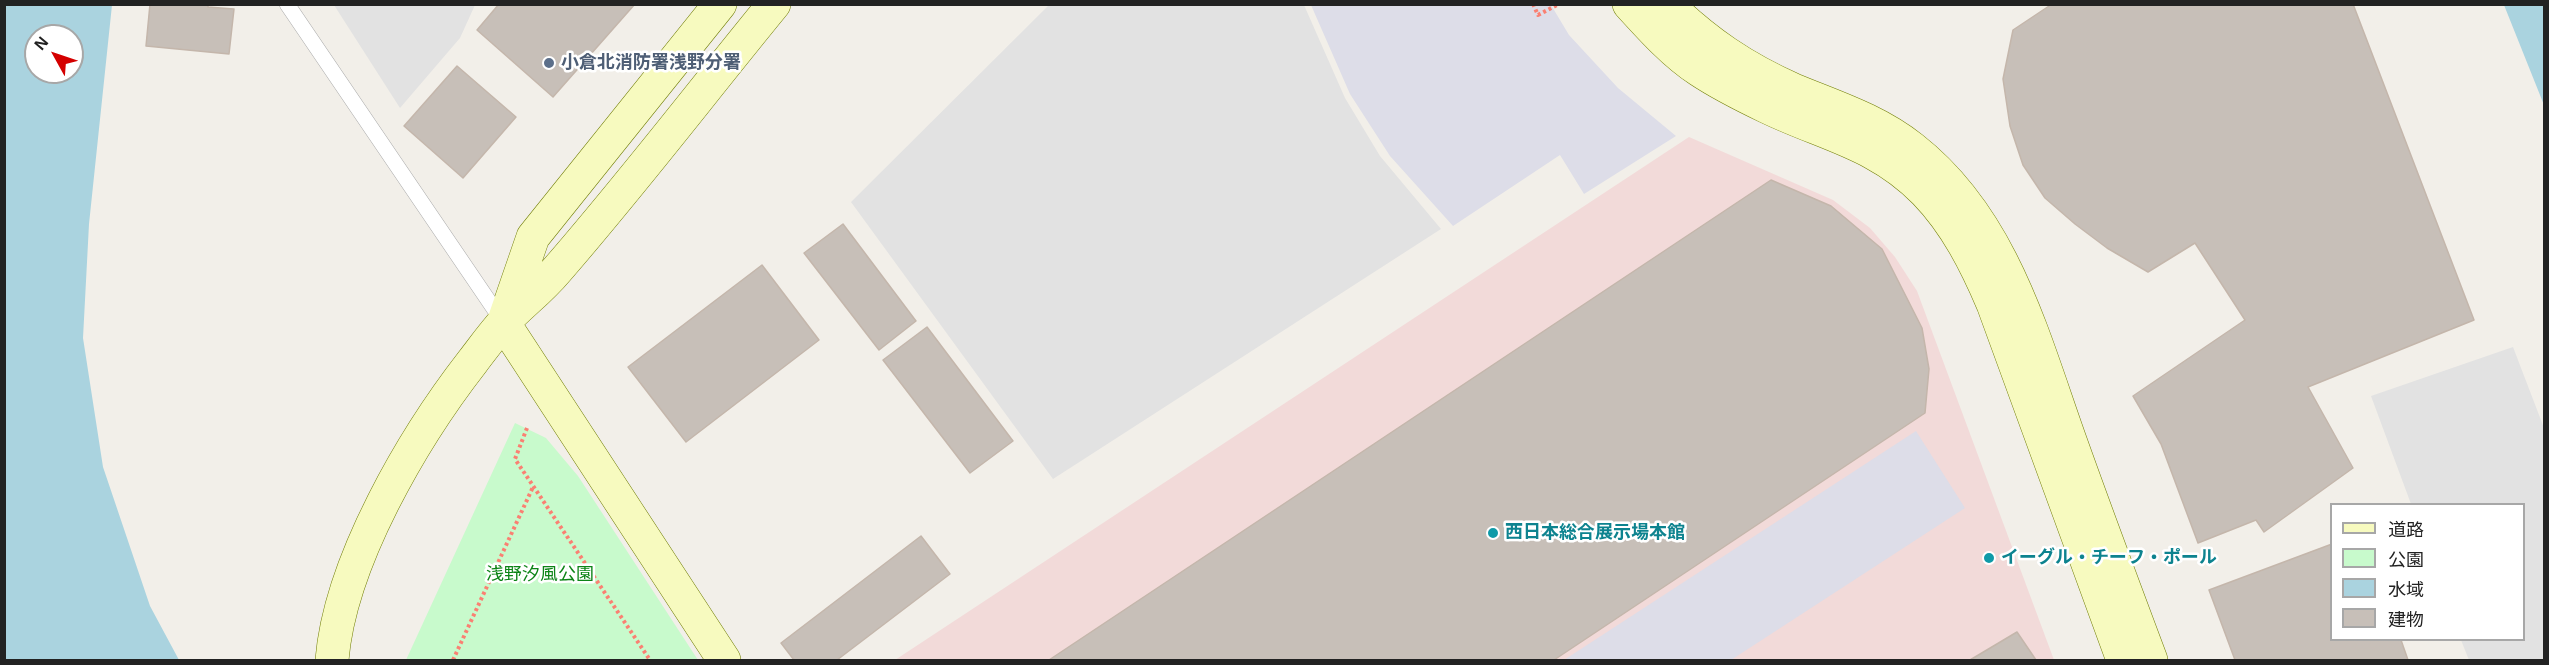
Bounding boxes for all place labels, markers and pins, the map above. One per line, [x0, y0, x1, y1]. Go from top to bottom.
place label: 小倉北消防署浅野分署 [561, 52, 741, 74]
marker: 小倉北消防署浅野分署 [542, 56, 556, 70]
place label: 西日本総合展示場本館 [1505, 522, 1685, 544]
marker: 西日本総合展示場本館 [1486, 526, 1500, 540]
place label: イーグル・チーフ・ポール [2001, 547, 2217, 569]
marker: イーグル・チーフ・ポール [1982, 551, 1996, 565]

